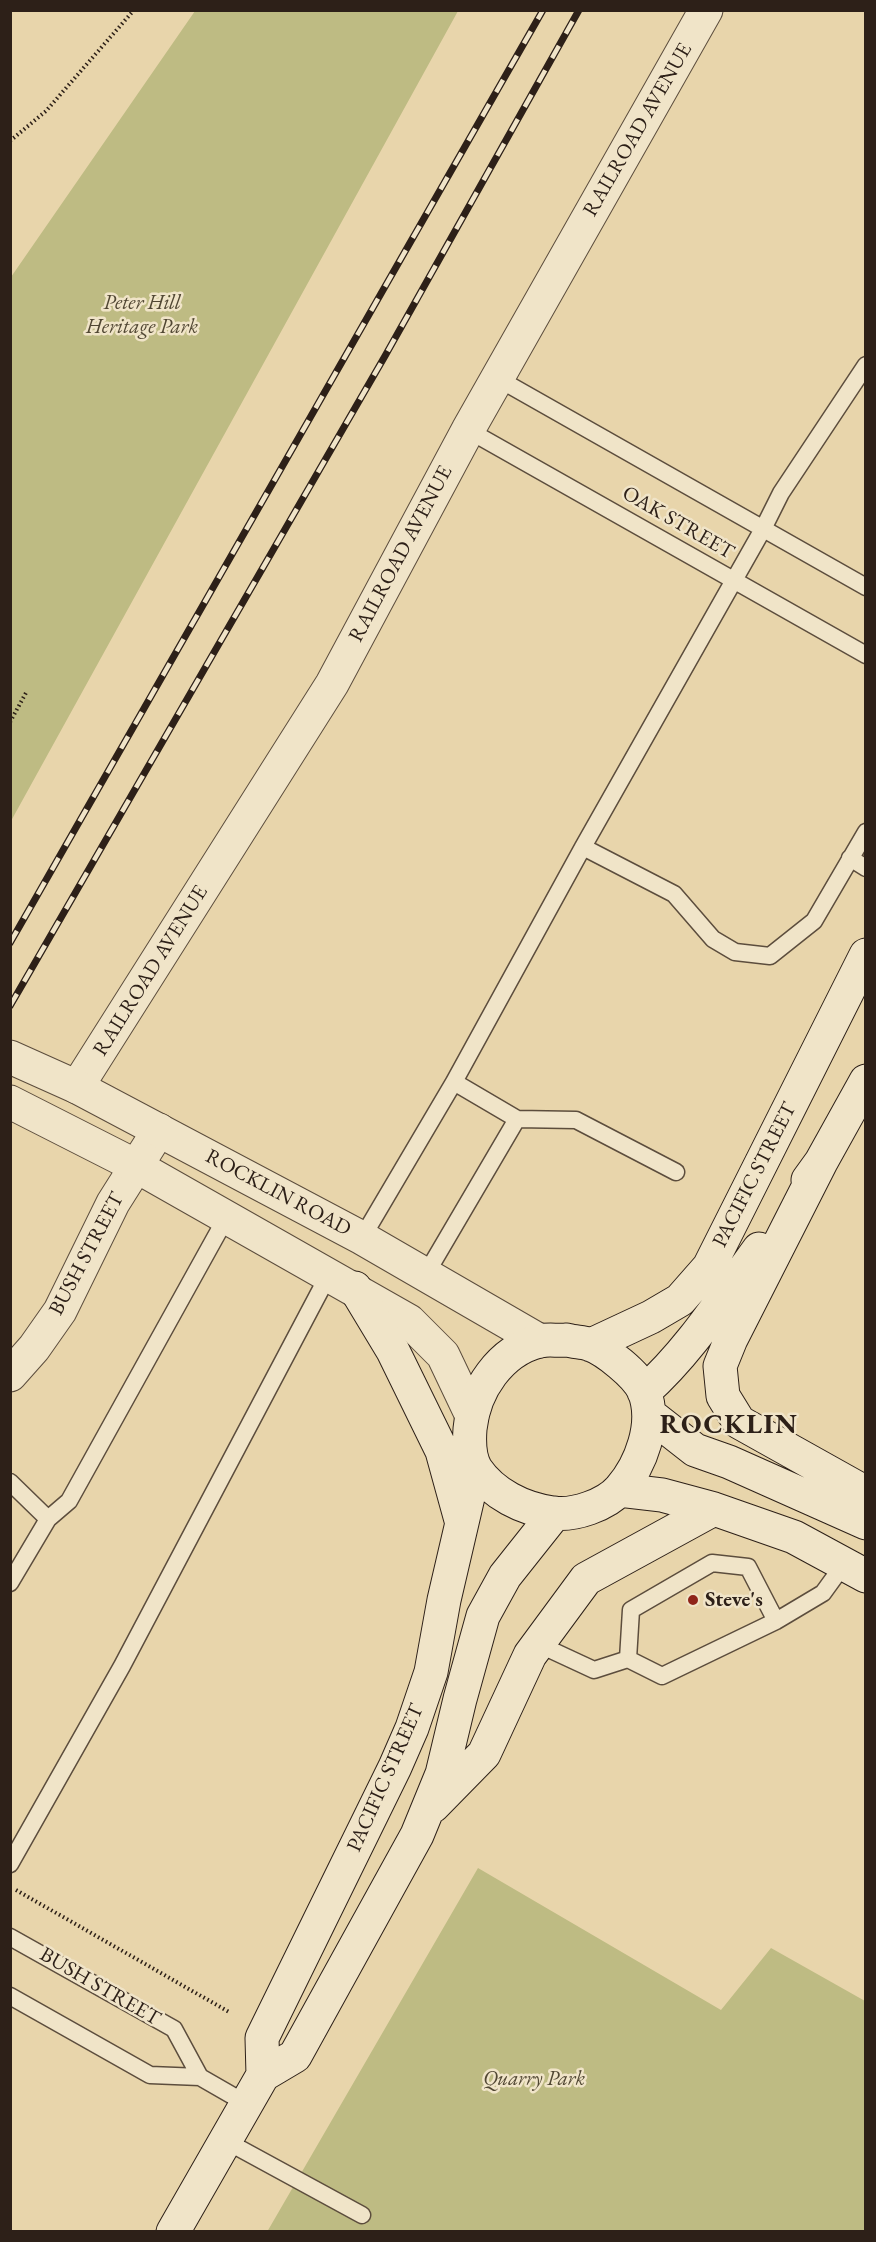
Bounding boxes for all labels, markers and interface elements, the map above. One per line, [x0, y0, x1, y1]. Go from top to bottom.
street label: RAILROAD AVENUE [578, 39, 698, 221]
park label: Peter Hill Heritage Park [86, 290, 198, 340]
street label: RAILROAD AVENUE [344, 461, 458, 647]
street label: OAK STREET [618, 481, 738, 565]
street label: RAILROAD AVENUE [88, 881, 214, 1061]
street label: PACIFIC STREET [708, 1098, 802, 1252]
street label: ROCKLIN ROAD [201, 1144, 355, 1242]
street label: BUSH STREET [44, 1188, 130, 1320]
district label: ROCKLIN [660, 1410, 798, 1442]
place label: Steve's [705, 1587, 763, 1613]
marker: Steve's [686, 1593, 700, 1607]
street label: PACIFIC STREET [342, 1700, 430, 1856]
street label: BUSH STREET [35, 1942, 165, 2032]
park label: Quarry Park [483, 2066, 585, 2092]

